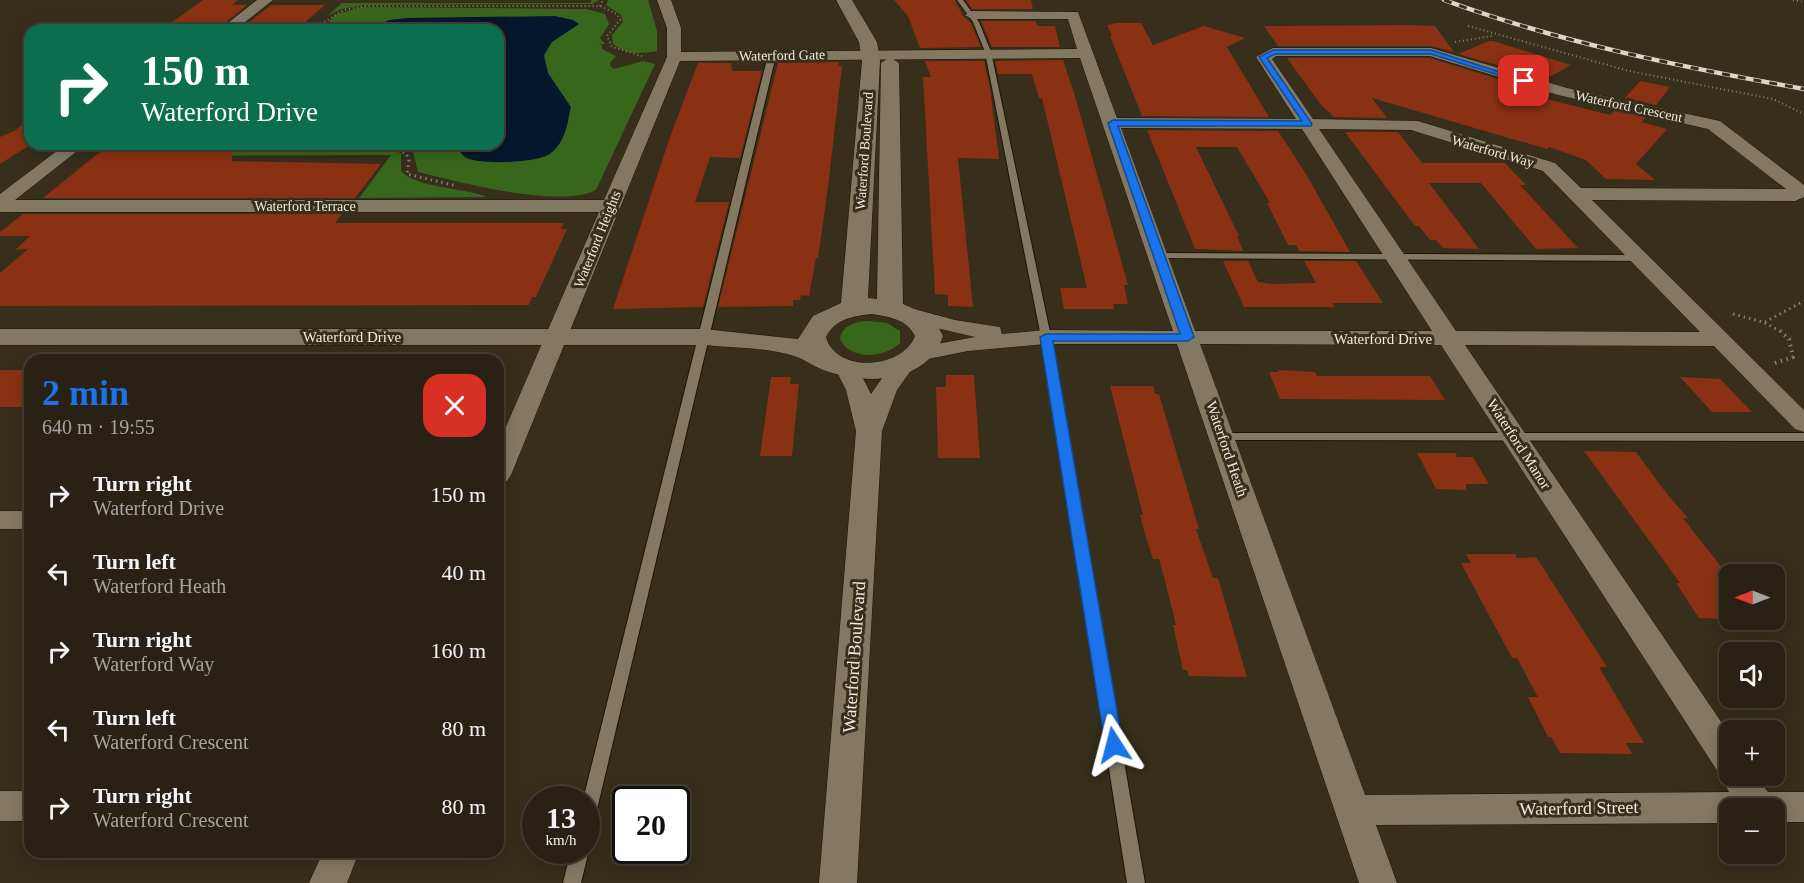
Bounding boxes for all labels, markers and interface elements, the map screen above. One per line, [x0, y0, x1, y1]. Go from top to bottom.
street label: Waterford Gate [739, 47, 825, 64]
icon: right [42, 48, 120, 126]
text: 150 m [141, 48, 250, 94]
pin [1498, 55, 1549, 106]
icon: arrive [1507, 64, 1540, 97]
street label: Waterford Crescent [1574, 88, 1684, 125]
street label: Waterford Boulevard [853, 92, 876, 211]
text: Waterford Drive [141, 97, 318, 127]
street label: Waterford Way [1450, 133, 1536, 170]
street label: Waterford Heights [571, 188, 624, 290]
street label: Waterford Terrace [254, 199, 356, 214]
street label: Waterford Drive [303, 329, 402, 345]
street label: Waterford Drive [1334, 331, 1433, 347]
text: 2 min [42, 373, 129, 413]
button: close [423, 374, 486, 437]
street label: Waterford Manor [1484, 396, 1554, 492]
street label: Waterford Heath [1203, 399, 1251, 499]
text: 640 m · 19:55 [42, 416, 155, 438]
text: Turn right [93, 471, 192, 496]
icon: right [42, 479, 75, 512]
text: 150 m [430, 482, 486, 507]
text: Waterford Drive [93, 497, 224, 519]
text: Turn left [93, 549, 176, 574]
icon: left [42, 557, 75, 590]
text: 40 m [441, 560, 486, 585]
north arrow [1719, 564, 1785, 630]
map controls [1719, 564, 1785, 864]
text: Waterford Heath [93, 575, 226, 597]
street label: Waterford Boulevard [839, 580, 869, 734]
text: Turn right [93, 627, 192, 652]
icon: right [42, 635, 75, 668]
text: 160 m [430, 638, 486, 663]
button: sound [1719, 642, 1785, 708]
text: Waterford Way [93, 653, 214, 675]
text: Turn left [93, 705, 176, 730]
icon: left [42, 713, 75, 746]
position arrow [1082, 713, 1146, 777]
text: 80 m [441, 716, 486, 741]
button: + [1719, 720, 1785, 786]
text: Waterford Crescent [93, 731, 249, 753]
text: Turn right [93, 783, 192, 808]
speed limit sign: 20 [612, 786, 690, 864]
icon: right [42, 791, 75, 824]
text: 80 m [441, 794, 486, 819]
street label: Waterford Street [1519, 797, 1639, 819]
button: − [1719, 798, 1785, 864]
text: 13 [546, 801, 576, 834]
text: Waterford Crescent [93, 809, 249, 831]
text: km/h [546, 832, 576, 848]

